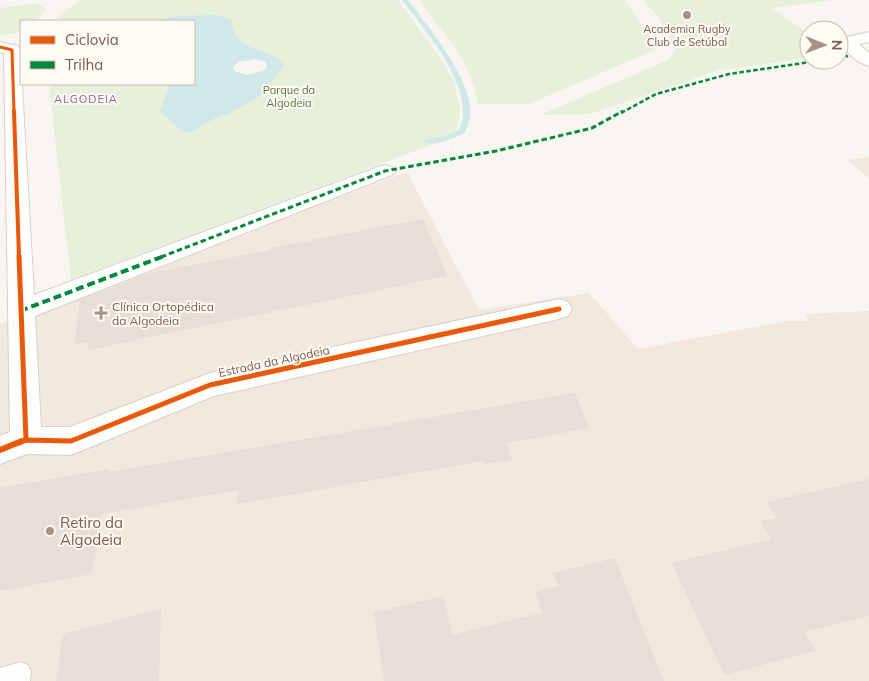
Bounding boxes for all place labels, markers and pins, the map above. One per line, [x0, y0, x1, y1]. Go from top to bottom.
marker: Academia Rugby Club de Setúbal [681, 9, 693, 21]
place label: Academia Rugby Club de Setúbal [643, 22, 731, 49]
place label: Clínica Ortopédica da Algodeia [112, 299, 214, 328]
marker: Clínica Ortopédica da Algodeia [94, 306, 108, 320]
place label: Retiro da Algodeia [60, 513, 123, 549]
marker: Retiro da Algodeia [44, 525, 56, 537]

